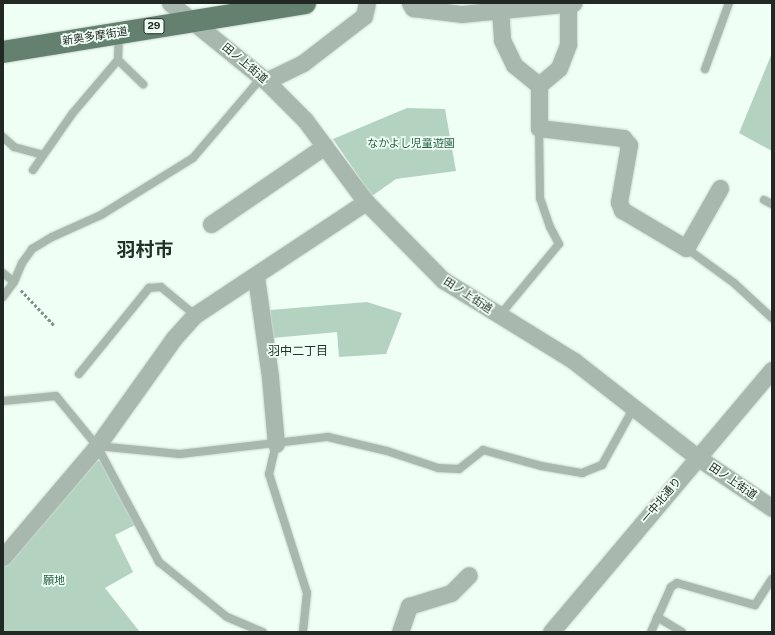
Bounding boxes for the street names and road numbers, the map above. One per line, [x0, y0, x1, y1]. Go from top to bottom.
road number: 29 [143, 18, 165, 34]
street label: 新奥多摩街道 [61, 24, 129, 48]
street label: 田ノ上街道 [220, 40, 270, 86]
street label: 田ノ上街道 [441, 274, 495, 316]
street label: 田ノ上街道 [707, 460, 759, 502]
street label: 一中北通り [638, 475, 684, 525]

